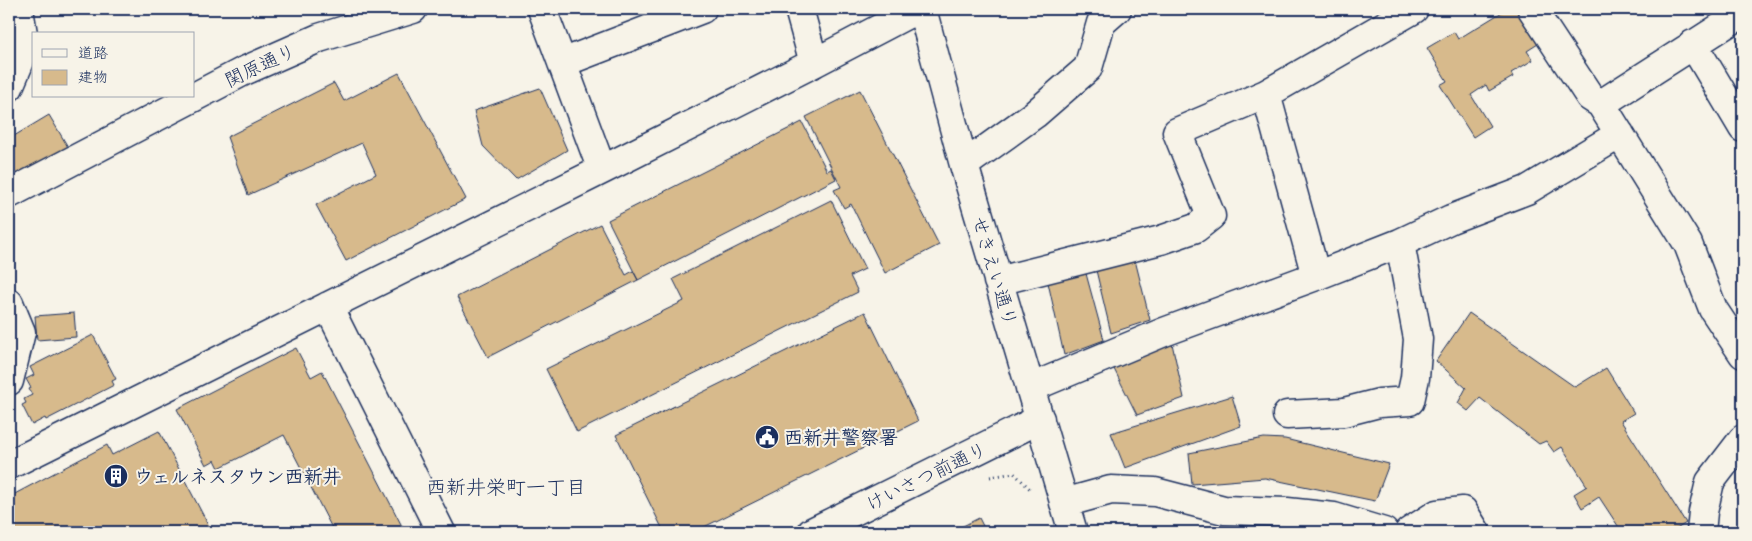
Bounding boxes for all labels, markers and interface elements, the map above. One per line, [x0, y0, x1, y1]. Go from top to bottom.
legend [32, 32, 195, 98]
street label: 関原通り [221, 39, 300, 92]
text: 道路 [78, 44, 108, 62]
text: 建物 [78, 68, 108, 86]
street label: せきえい通り [967, 213, 1022, 329]
public building icon: 西新井警察署 [754, 424, 780, 450]
place label: 西新井警察署 [784, 426, 898, 449]
street label: けいさつ前通り [862, 437, 991, 516]
building icon: ウェルネスタウン西新井 [103, 463, 129, 489]
place label: ウェルネスタウン西新井 [134, 465, 341, 488]
district label: 西新井栄町一丁目 [426, 475, 586, 499]

